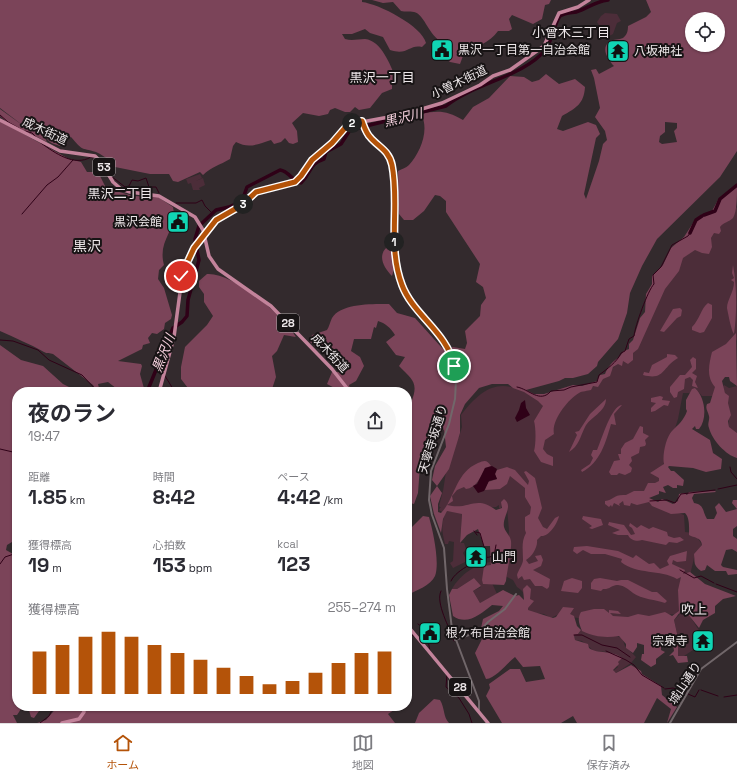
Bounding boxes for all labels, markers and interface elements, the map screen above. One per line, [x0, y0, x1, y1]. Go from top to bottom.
map controls [685, 12, 725, 52]
button: locate [685, 12, 725, 52]
district label: 小曾木三丁目 [532, 24, 610, 41]
public building icon: 黒沢一丁目第一自治会館 [429, 37, 455, 63]
temple icon: 八坂神社 [605, 38, 631, 64]
place label: 黒沢一丁目第一自治会館 [458, 42, 590, 58]
place label: 八坂神社 [634, 43, 682, 59]
street label: 小曽木街道 [429, 62, 489, 102]
district label: 黒沢一丁目 [349, 69, 415, 86]
water label: 黒沢川 [382, 104, 426, 130]
pin: 2 [342, 113, 362, 133]
street label: 成木街道 [20, 114, 70, 148]
text: 2 [349, 116, 355, 130]
road number: 53 [93, 158, 115, 176]
district label: 黒沢二丁目 [87, 185, 153, 202]
pin: 3 [233, 194, 253, 214]
text: 3 [240, 197, 246, 211]
public building icon: 黒沢会館 [165, 209, 191, 235]
place label: 黒沢会館 [114, 214, 162, 230]
pin: 1 [384, 232, 404, 252]
text: 1 [392, 235, 396, 249]
district label: 黒沢 [73, 237, 101, 255]
pin [164, 259, 198, 293]
icon: check [170, 265, 192, 287]
road number: 28 [277, 314, 299, 332]
water label: 黒沢川 [148, 330, 179, 374]
street label: 成木街道 [308, 330, 352, 376]
pin [437, 349, 471, 383]
icon: arrive [443, 355, 465, 377]
text: 夜のラン [28, 399, 116, 427]
button: share [354, 400, 396, 442]
street label: 天寧寺坂通り [415, 402, 451, 476]
text: 19:47 [28, 428, 60, 445]
text: 距離 [28, 470, 50, 484]
text: 時間 [153, 470, 175, 484]
text: ペース [277, 470, 310, 484]
text: 1.85 [28, 484, 67, 510]
text: 8:42 [153, 484, 195, 510]
text: 4:42 [277, 484, 321, 510]
text: km [67, 493, 85, 507]
text: /km [321, 493, 343, 507]
text: kcal [277, 537, 299, 551]
text: 獲得標高 [28, 538, 72, 552]
text: 心拍数 [153, 538, 186, 552]
temple icon: 山門 [463, 544, 489, 570]
place label: 山門 [492, 549, 516, 565]
text: 123 [277, 551, 310, 577]
text: 19 [28, 552, 49, 578]
text: 153 [153, 552, 186, 578]
text: m [49, 561, 62, 575]
text: bpm [186, 561, 212, 575]
text: 255–274 m [328, 599, 396, 616]
text: 獲得標高 [28, 601, 80, 618]
district label: 吹上 [681, 601, 707, 618]
public building icon: 根ケ布自治会館 [417, 620, 443, 646]
place label: 根ケ布自治会館 [446, 625, 530, 641]
temple icon: 宗泉寺 [690, 628, 716, 654]
place label: 宗泉寺 [652, 633, 688, 649]
street label: 城山通り [665, 659, 705, 707]
road number: 28 [449, 678, 471, 696]
tab: ホーム [106, 732, 139, 772]
tab: 地図 [352, 732, 374, 772]
tab: 保存済み [587, 732, 631, 772]

